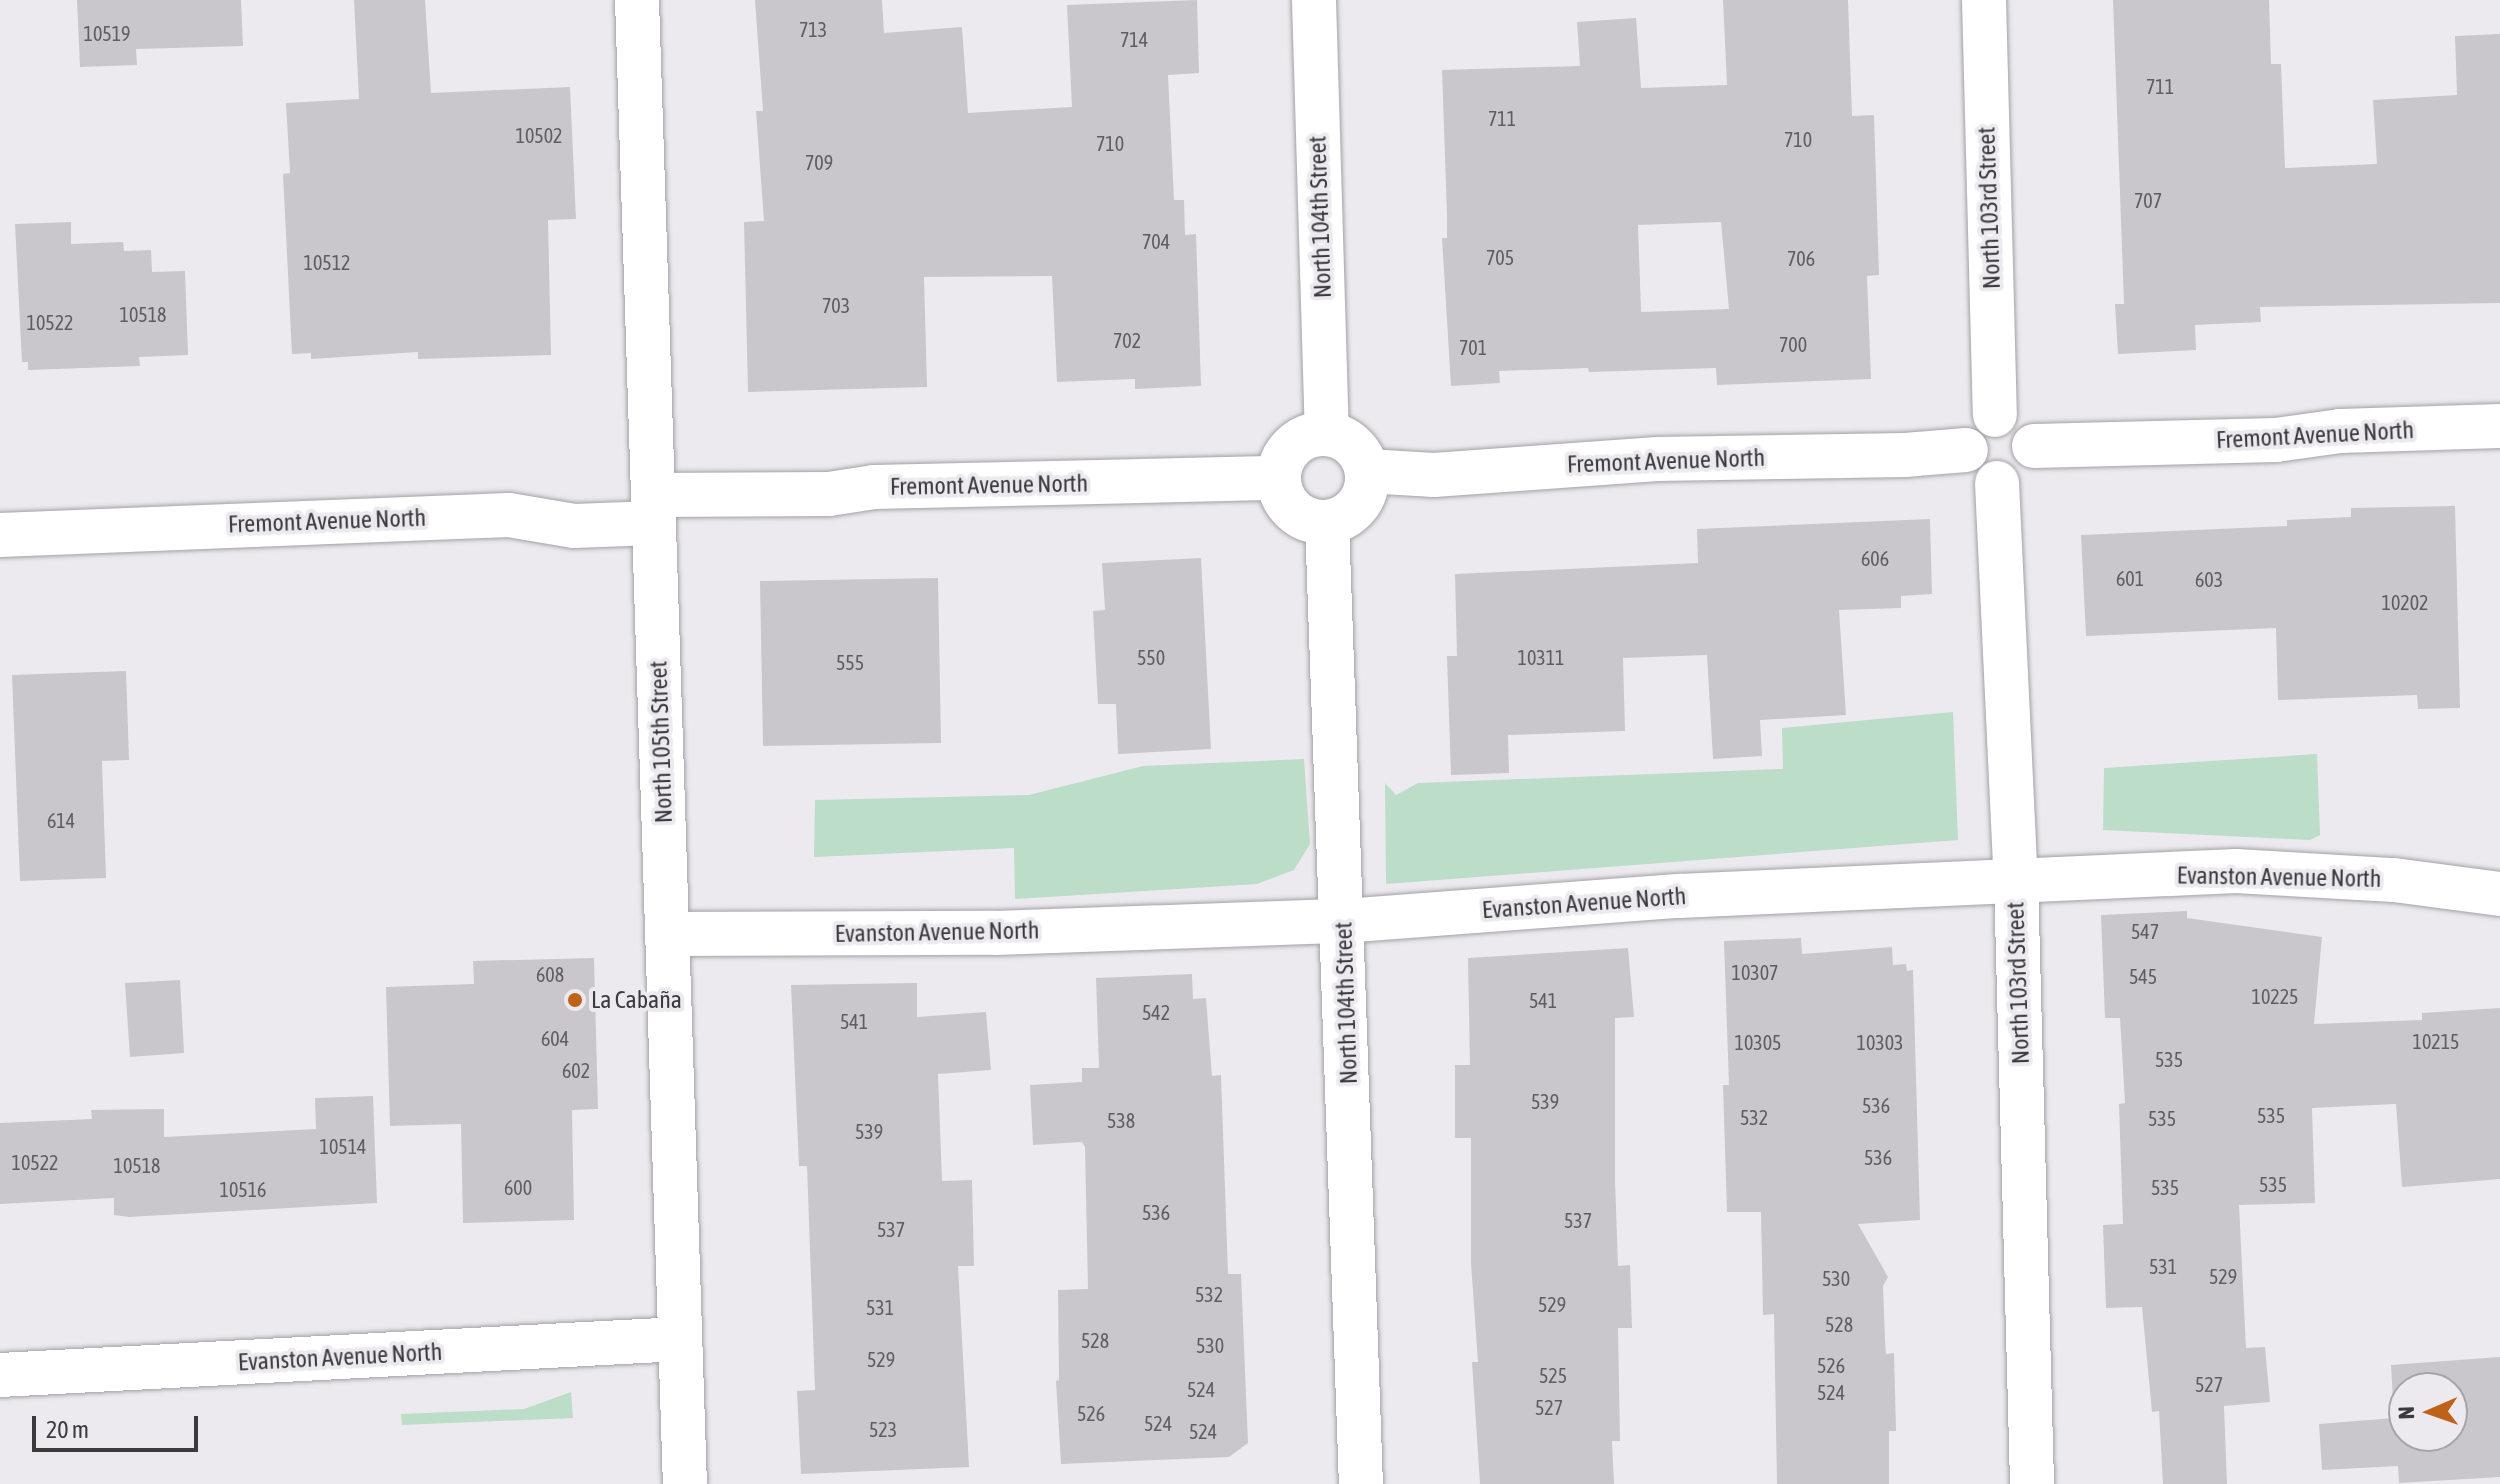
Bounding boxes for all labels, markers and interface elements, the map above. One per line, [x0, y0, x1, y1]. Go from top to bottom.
house number: 713 [799, 17, 827, 41]
house number: 10519 [84, 21, 130, 45]
house number: 714 [1120, 27, 1148, 51]
house number: 711 [2146, 74, 2174, 98]
house number: 711 [1488, 106, 1516, 130]
house number: 10502 [516, 123, 562, 147]
street label: North 103rd Street [1972, 126, 2006, 290]
house number: 710 [1784, 127, 1812, 151]
house number: 710 [1096, 131, 1124, 155]
street label: North 104th Street [1303, 135, 1337, 299]
house number: 709 [805, 150, 833, 174]
house number: 707 [2134, 188, 2162, 212]
house number: 704 [1142, 229, 1170, 253]
house number: 705 [1486, 245, 1514, 269]
house number: 706 [1787, 246, 1815, 270]
house number: 10512 [304, 250, 350, 274]
house number: 703 [822, 293, 850, 317]
house number: 10518 [120, 302, 166, 326]
house number: 10522 [27, 310, 73, 334]
house number: 702 [1113, 328, 1141, 352]
house number: 700 [1779, 332, 1807, 356]
house number: 701 [1459, 335, 1487, 359]
street label: Fremont Avenue North [2215, 415, 2415, 455]
street label: Fremont Avenue North [1566, 443, 1766, 479]
street label: Fremont Avenue North [890, 469, 1088, 501]
street label: Fremont Avenue North [227, 503, 427, 539]
house number: 606 [1861, 546, 1889, 570]
house number: 601 [2116, 566, 2144, 590]
house number: 603 [2195, 567, 2223, 591]
house number: 10202 [2382, 590, 2428, 614]
house number: 550 [1137, 645, 1165, 669]
house number: 10311 [1518, 645, 1564, 669]
house number: 555 [836, 650, 864, 674]
street label: North 105th Street [644, 660, 678, 824]
house number: 614 [47, 808, 75, 832]
street label: Evanston Avenue North [2176, 861, 2382, 893]
street label: Evanston Avenue North [1481, 881, 1687, 925]
street label: North 103rd Street [2001, 901, 2035, 1065]
street label: Evanston Avenue North [834, 916, 1040, 948]
house number: 547 [2131, 919, 2159, 943]
street label: North 104th Street [1329, 921, 1363, 1085]
house number: 10307 [1732, 960, 1778, 984]
house number: 608 [536, 962, 564, 986]
house number: 545 [2129, 964, 2157, 988]
house number: 10225 [2252, 984, 2298, 1008]
place label: La Cabaña [591, 986, 682, 1014]
house number: 541 [1529, 988, 1557, 1012]
marker: La Cabaña [566, 991, 584, 1009]
house number: 542 [1142, 1000, 1170, 1024]
house number: 541 [840, 1009, 868, 1033]
house number: 604 [541, 1026, 569, 1050]
house number: 10215 [2413, 1029, 2459, 1053]
house number: 10305 [1735, 1030, 1781, 1054]
house number: 10303 [1857, 1030, 1903, 1054]
house number: 535 [2155, 1047, 2183, 1071]
house number: 602 [562, 1058, 590, 1082]
house number: 539 [1531, 1089, 1559, 1113]
house number: 536 [1862, 1093, 1890, 1117]
house number: 535 [2257, 1103, 2285, 1127]
house number: 532 [1740, 1105, 1768, 1129]
house number: 535 [2148, 1106, 2176, 1130]
house number: 538 [1107, 1108, 1135, 1132]
house number: 539 [855, 1119, 883, 1143]
house number: 10514 [320, 1134, 366, 1158]
house number: 536 [1864, 1145, 1892, 1169]
house number: 10522 [12, 1150, 58, 1174]
house number: 10518 [114, 1153, 160, 1177]
house number: 535 [2259, 1172, 2287, 1196]
house number: 600 [504, 1175, 532, 1199]
house number: 535 [2151, 1175, 2179, 1199]
house number: 10516 [220, 1177, 266, 1201]
house number: 536 [1142, 1200, 1170, 1224]
house number: 537 [1564, 1208, 1592, 1232]
house number: 537 [877, 1217, 905, 1241]
house number: 531 [2149, 1254, 2177, 1278]
house number: 529 [2209, 1264, 2237, 1288]
house number: 530 [1822, 1266, 1850, 1290]
house number: 532 [1195, 1282, 1223, 1306]
house number: 529 [1538, 1292, 1566, 1316]
house number: 531 [866, 1295, 894, 1319]
house number: 528 [1825, 1312, 1853, 1336]
house number: 528 [1081, 1328, 1109, 1352]
house number: 530 [1196, 1333, 1224, 1357]
street label: Evanston Avenue North [237, 1337, 443, 1377]
house number: 529 [867, 1347, 895, 1371]
house number: 526 [1817, 1353, 1845, 1377]
house number: 525 [1539, 1363, 1567, 1387]
house number: 527 [2195, 1372, 2223, 1396]
north arrow [2388, 1372, 2468, 1452]
house number: 524 [1187, 1377, 1215, 1401]
house number: 524 [1817, 1380, 1845, 1404]
house number: 527 [1535, 1395, 1563, 1419]
scale bar [36, 1400, 202, 1450]
house number: 526 [1077, 1401, 1105, 1425]
text: N [2393, 1406, 2419, 1420]
house number: 524 [1144, 1411, 1172, 1435]
text: 20 m [46, 1416, 89, 1443]
house number: 523 [869, 1417, 897, 1441]
house number: 524 [1189, 1419, 1217, 1443]

